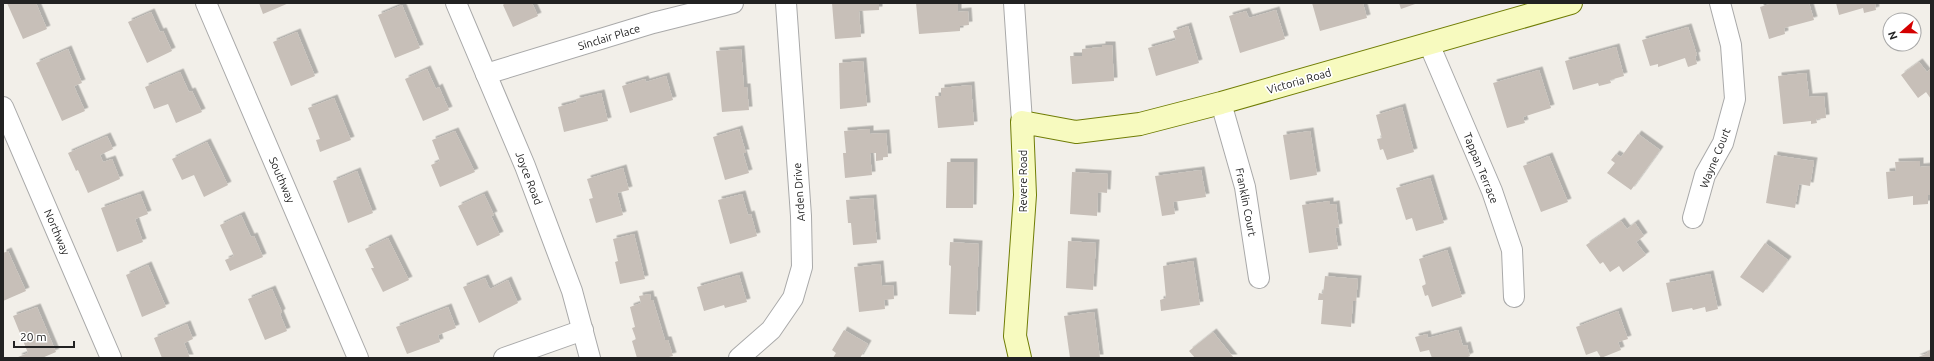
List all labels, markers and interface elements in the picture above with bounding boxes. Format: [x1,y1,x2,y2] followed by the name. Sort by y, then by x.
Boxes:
[1882,12,1922,52] north arrow
[577,22,641,52] street label: Sinclair Place
[1886,30,1900,41] text: N
[1266,66,1332,96] street label: Victoria Road
[1698,126,1733,190] street label: Wayne Court
[1461,131,1501,205] street label: Tappan Terrace
[513,150,545,206] street label: Joyce Road
[1017,150,1029,212] street label: Revere Road
[267,155,297,205] street label: Southway
[791,162,807,222] street label: Arden Drive
[1233,167,1259,238] street label: Franklin Court
[42,207,72,257] street label: Northway
[14,323,74,349] scale bar
[20,330,47,343] text: 20 m

